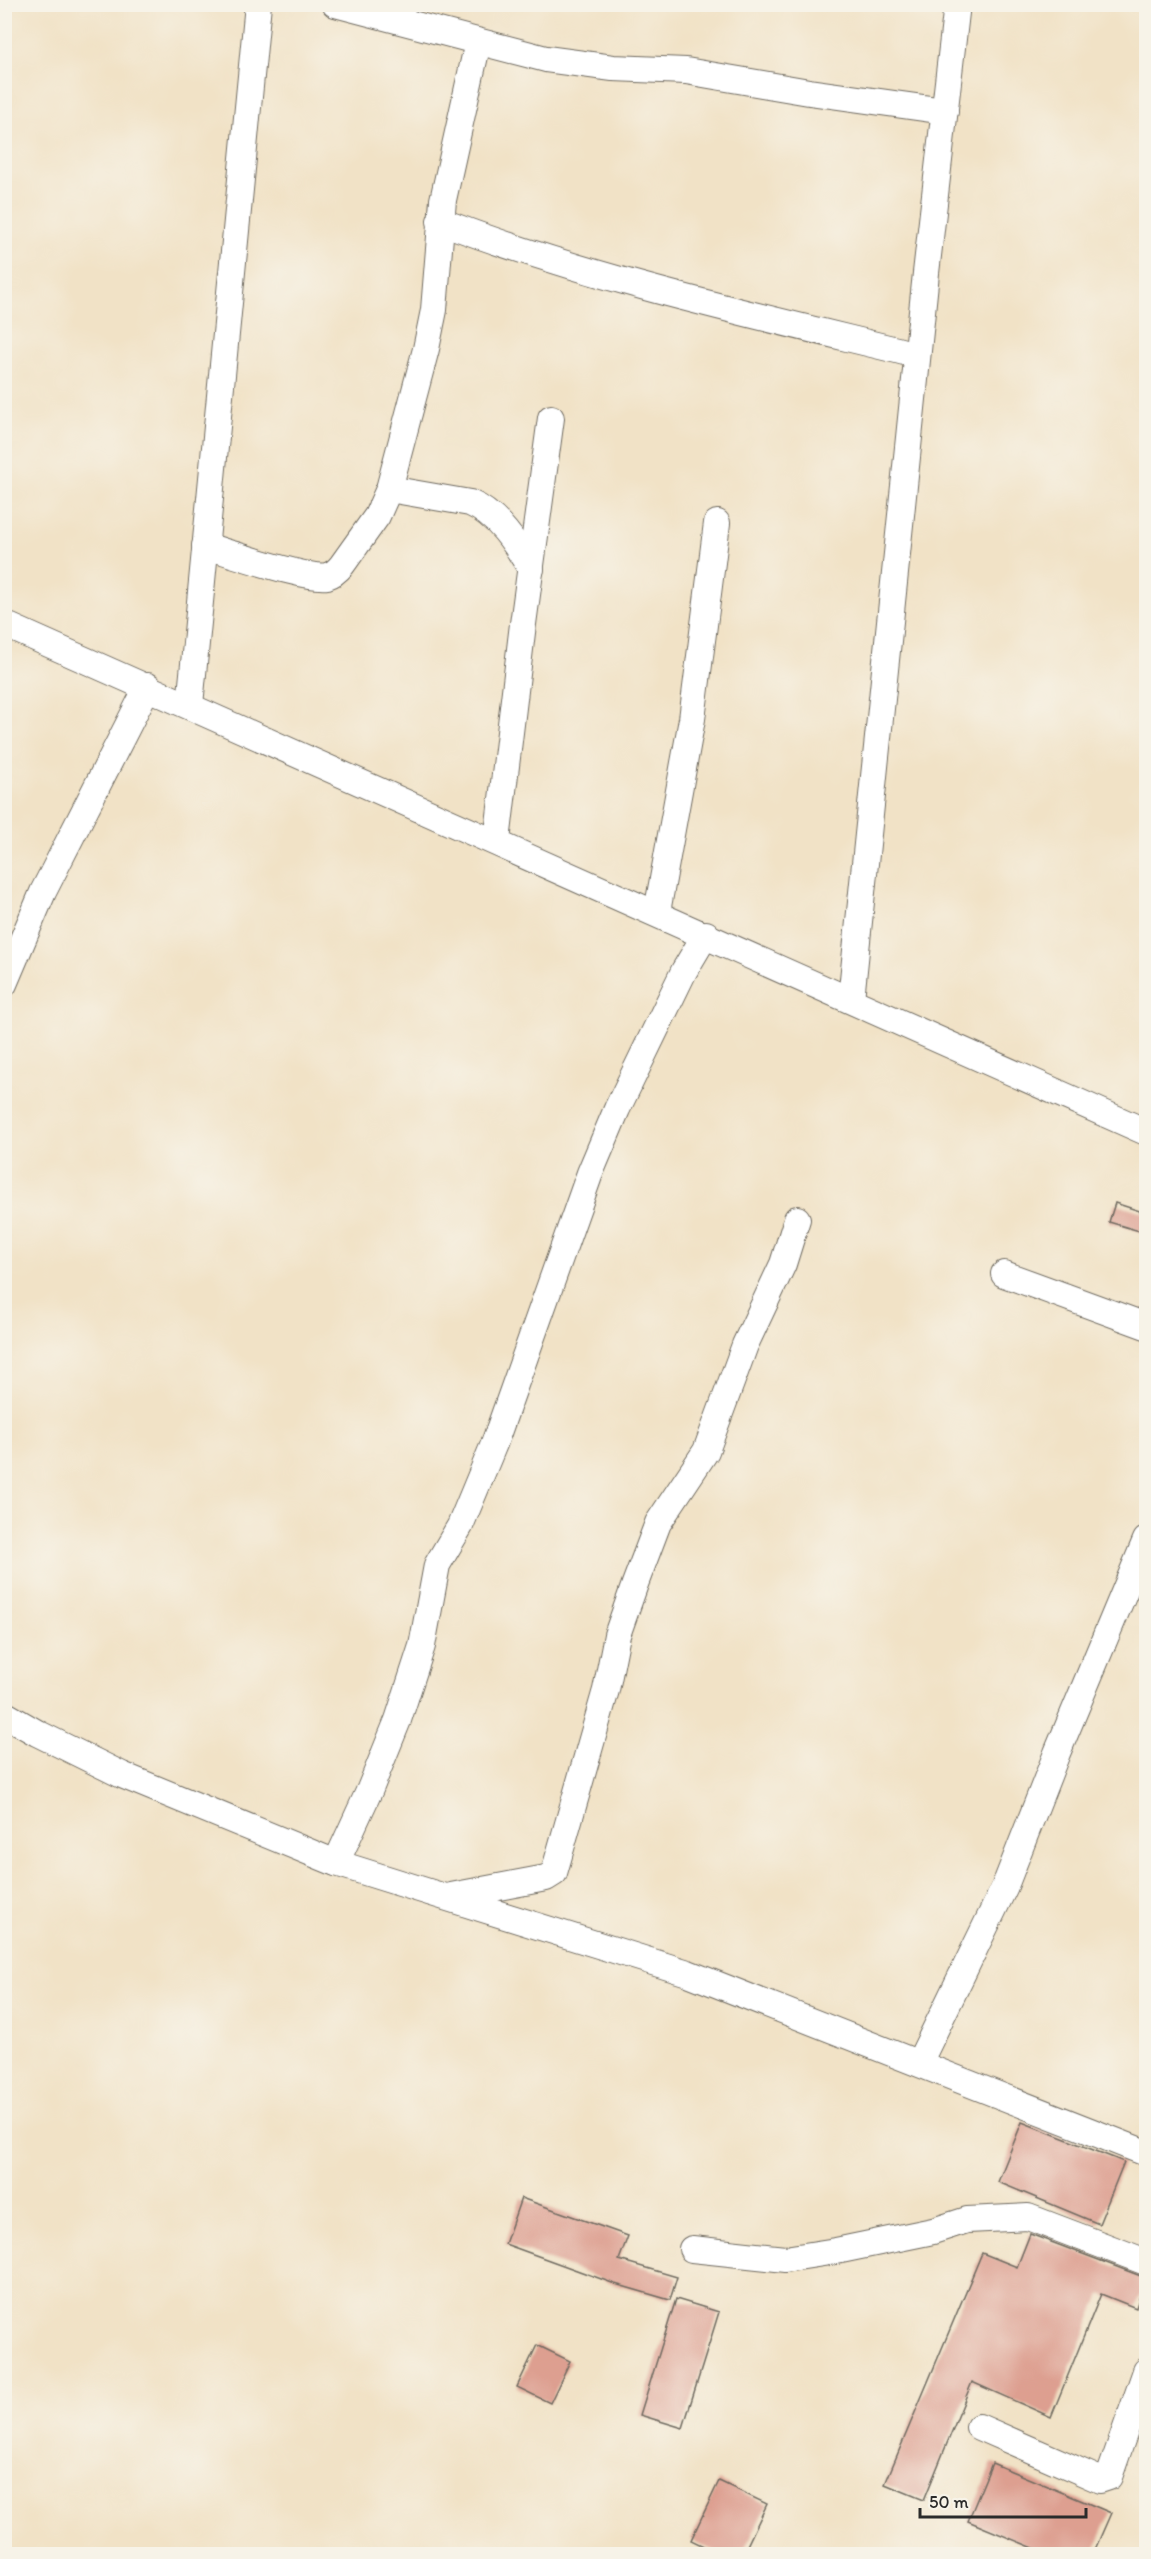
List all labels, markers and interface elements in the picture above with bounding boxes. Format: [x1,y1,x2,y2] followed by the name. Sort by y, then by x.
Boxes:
[920,2481,1086,2519] scale bar
[929,2491,969,2513] text: 50 m

